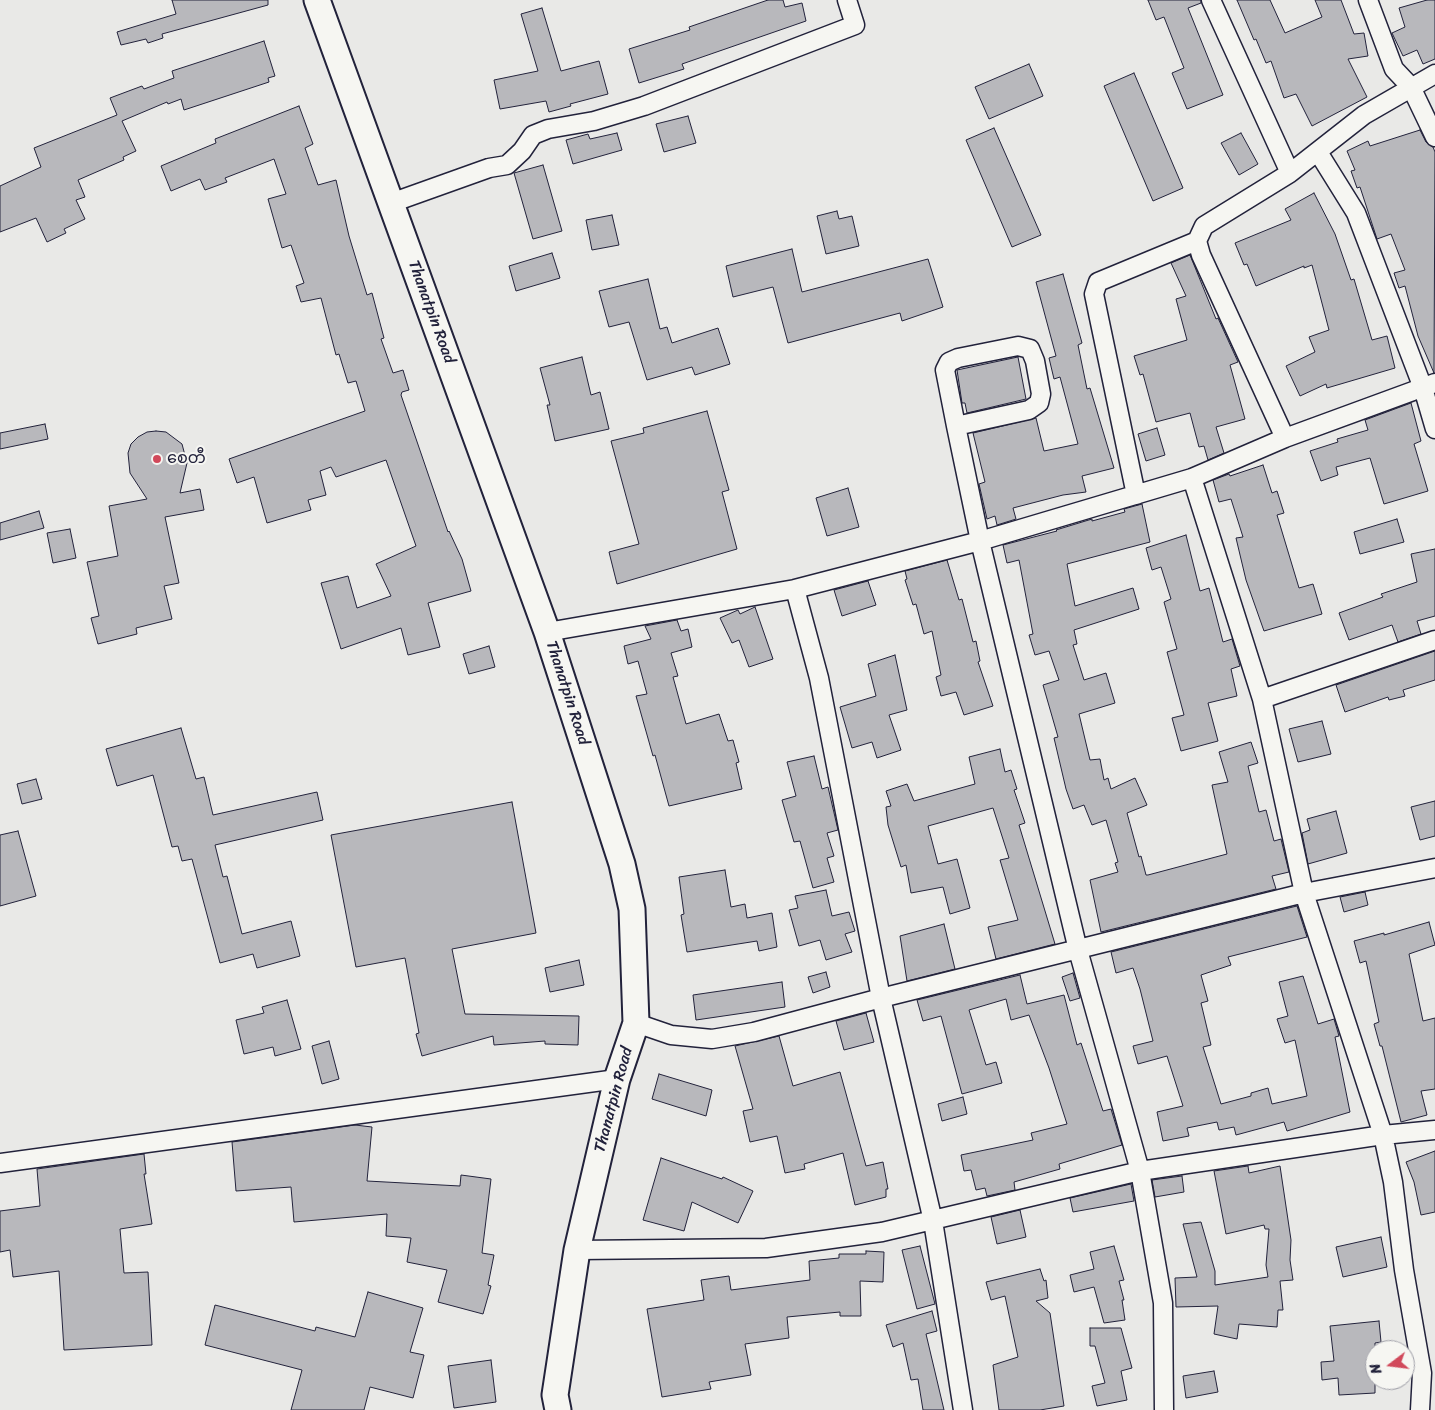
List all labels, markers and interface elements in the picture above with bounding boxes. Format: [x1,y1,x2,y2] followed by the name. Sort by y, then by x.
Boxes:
[403,258,459,366] street label: Thanatpin Road
[167,449,206,469] place label: စေတီ
[151,453,163,465] marker: စေတီ
[541,639,593,747] street label: Thanatpin Road
[591,1045,637,1155] street label: Thanatpin Road
[1365,1340,1415,1390] north arrow
[1363,1361,1389,1377] text: N

